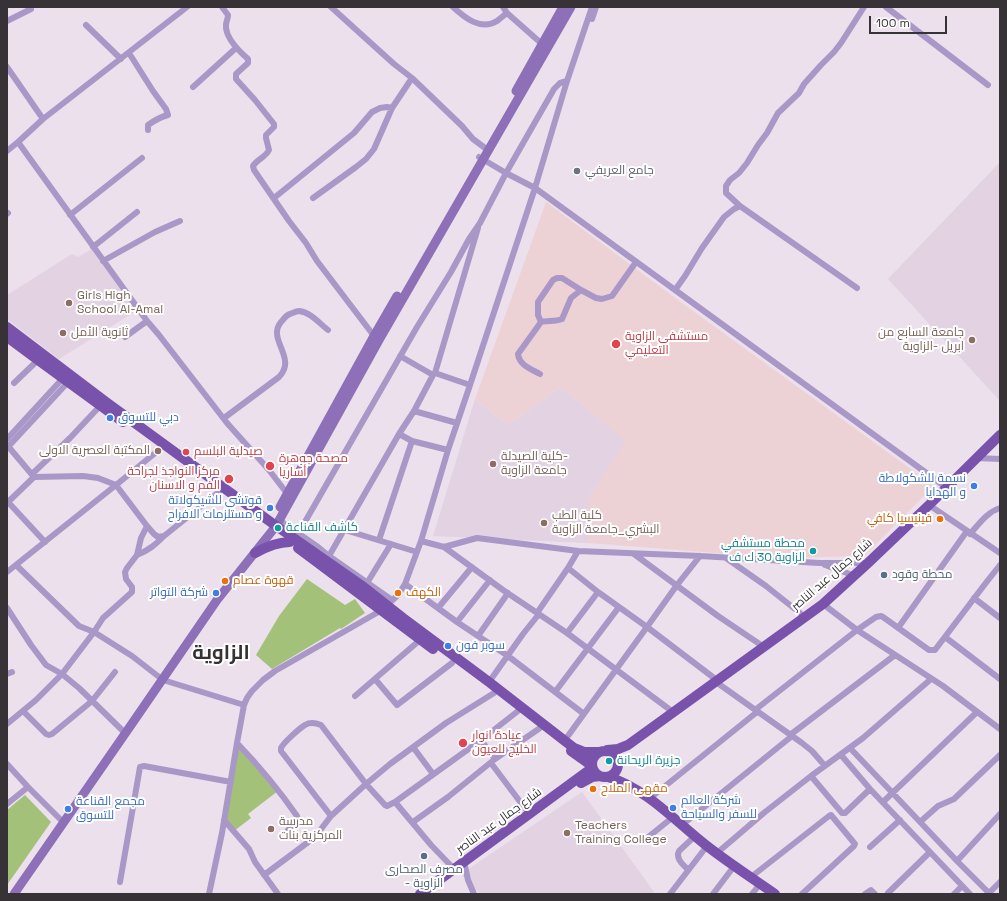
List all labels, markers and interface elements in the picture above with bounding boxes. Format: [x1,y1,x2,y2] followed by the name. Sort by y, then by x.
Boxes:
[871,8,949,34] scale bar
[876,15,910,31] text: 100 m
[585,164,654,178] place label: جامع العريفي
[572,166,582,176] marker: جامع العريفي
[77,289,163,317] place label: Girls High School Al-Amal
[64,298,74,308] marker: Girls High School Al-Amal
[71,326,128,340] place label: ثانوية الأمل
[878,326,964,354] place label: جامعة السابع من ابريل -الزاوية
[58,328,68,338] marker: ثانوية الأمل
[625,330,708,358] place label: مستشفى الزاوية التعليمي
[967,335,977,345] marker: جامعة السابع من ابريل -الزاوية
[610,338,622,350] marker: مستشفى الزاوية التعليمي
[118,411,179,425] place label: دبي للتسوق
[105,413,115,423] marker: دبي للتسوق
[39,444,150,458] place label: المكتبة العصرية الاولى
[194,445,263,459] place label: صيدلية البلسم
[153,446,163,456] marker: المكتبة العصرية الاولى
[181,447,191,457] marker: صيدلية البلسم
[501,450,568,478] place label: كلية الصيدلة- جامعة الزاوية
[279,452,348,480] place label: مصحة جوهرة أساريا
[488,459,498,469] marker: كلية الصيدلة- جامعة الزاوية
[264,460,276,472] marker: مصحة جوهرة أساريا
[127,465,220,493] place label: مركز النواجذ لجراحة الفم و الاسنان
[879,472,966,500] place label: نسمة للشكولاطة و الهدايا
[223,473,235,485] marker: مركز النواجذ لجراحة الفم و الاسنان
[969,481,979,491] marker: نسمة للشكولاطة و الهدايا
[168,494,262,522] place label: قوتشي للشيكولاتة و مستلزمات الافراح
[265,503,275,513] marker: قوتشي للشيكولاتة و مستلزمات الافراح
[552,509,660,537] place label: كلية الطب البشري_جامعة الزاوية
[867,512,932,526] place label: فينيسيا كافي
[935,514,945,524] marker: فينيسيا كافي
[539,518,549,528] marker: كلية الطب البشري_جامعة الزاوية
[286,521,358,535] place label: كاشف القناعة
[273,523,283,533] marker: كاشف القناعة
[789,536,875,614] street label: شارع جمال عبد الناصر
[721,537,805,565] place label: محطة مستشفي الزاوية 30 ك ف
[808,546,818,556] marker: محطة مستشفي الزاوية 30 ك ف
[892,568,953,582] place label: محطة وقود
[879,570,889,580] marker: محطة وقود
[233,574,294,588] place label: قهوة عصام
[220,576,230,586] marker: قهوة عصام
[150,586,208,600] place label: شركة التواتر
[406,586,441,600] place label: الكهف
[211,588,221,598] marker: شركة التواتر
[393,588,403,598] marker: الكهف
[456,639,505,653] place label: سوبر فون
[443,641,453,651] marker: سوبر فون
[192,642,250,666] district label: الزاوية
[472,729,537,757] place label: عيادة انوار الخليج للعيون
[457,737,469,749] marker: عيادة انوار الخليج للعيون
[617,754,680,768] place label: جزيرة الريحانة
[604,756,614,766] marker: جزيرة الريحانة
[601,782,668,796] place label: مقهى الملاح
[588,784,598,794] marker: مقهى الملاح
[453,785,545,857] street label: شارع جمال عبد الناصر
[681,794,757,822] place label: شركة العالم للسفر والسياحة
[76,795,145,823] place label: مجمع القناعة للتسوق
[668,803,678,813] marker: شركة العالم للسفر والسياحة
[63,804,73,814] marker: مجمع القناعة للتسوق
[279,815,342,843] place label: مدرسة المركزية بنات
[575,819,667,847] place label: Teachers Training College
[266,824,276,834] marker: مدرسة المركزية بنات
[562,828,572,838] marker: Teachers Training College
[419,851,429,861] marker: مصرف الصحارى - الزاوية
[385,863,463,891] place label: مصرف الصحارى - الزاوية

